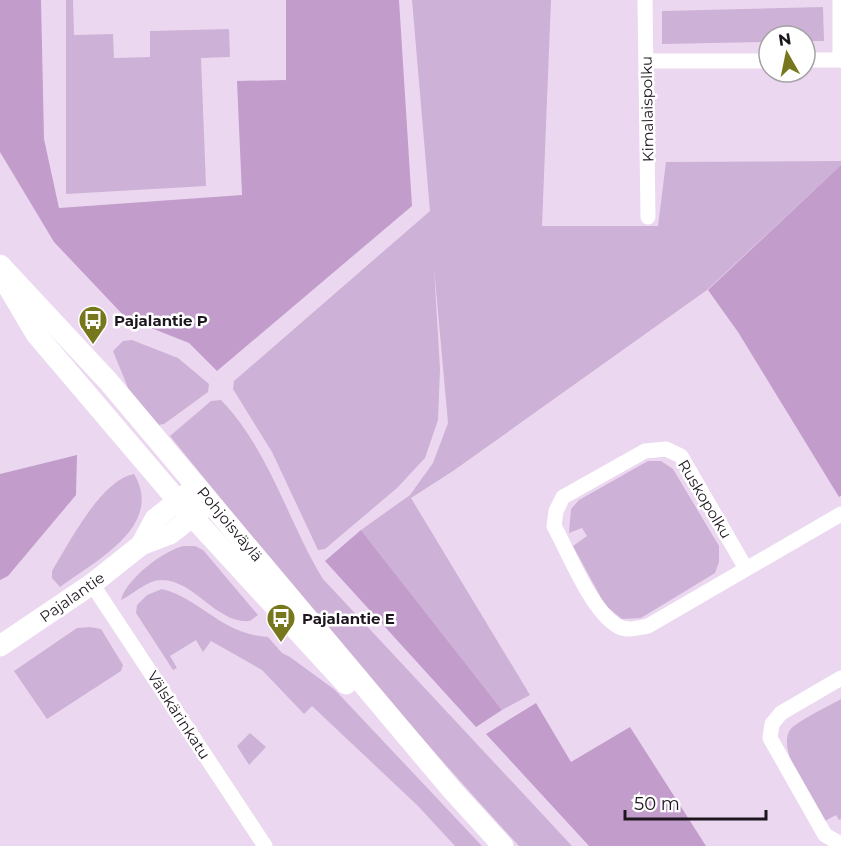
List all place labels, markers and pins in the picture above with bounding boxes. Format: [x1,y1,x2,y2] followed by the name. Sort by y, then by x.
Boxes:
[77,304,109,346] bus stop icon: Pajalantie P
[114,311,208,330] place label: Pajalantie P
[265,602,297,644] bus stop icon: Pajalantie E
[302,609,395,628] place label: Pajalantie E

